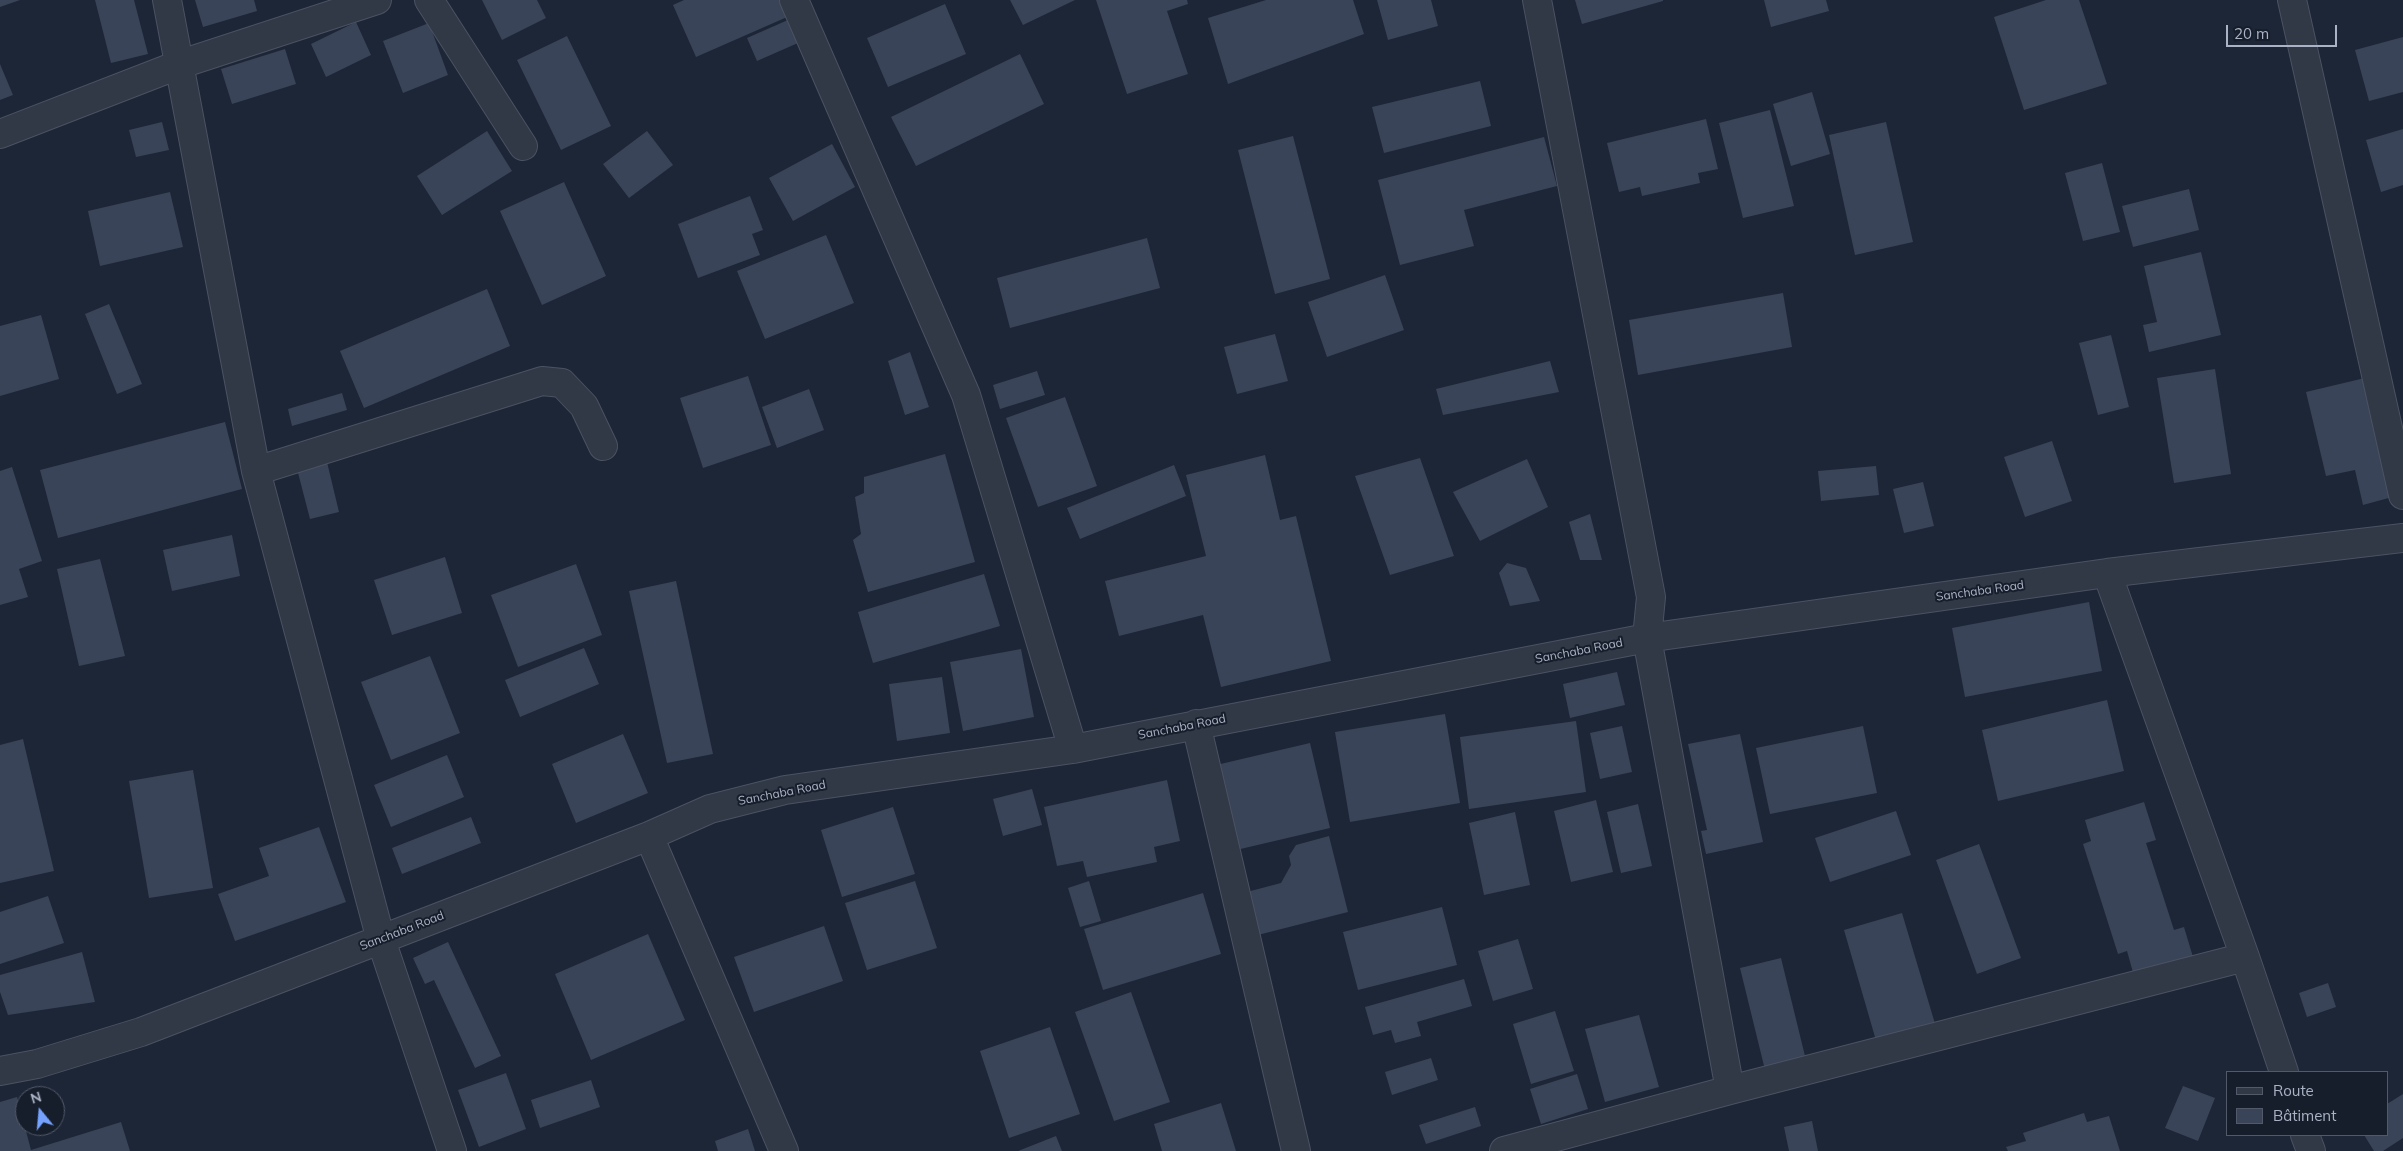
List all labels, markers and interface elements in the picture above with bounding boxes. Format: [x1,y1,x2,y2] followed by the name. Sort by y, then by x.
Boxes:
[2228,15,2339,47] scale bar
[2234,24,2269,43] text: 20 m
[1935,578,2025,604] street label: Sanchaba Road
[1534,635,1624,667] street label: Sanchaba Road
[1137,711,1227,743] street label: Sanchaba Road
[737,777,827,809] street label: Sanchaba Road
[358,908,446,954] street label: Sanchaba Road
[2226,1071,2388,1136] legend
[2273,1081,2314,1100] text: Route
[15,1086,65,1136] north arrow
[28,1087,44,1108] text: N
[2273,1106,2336,1125] text: Bâtiment

